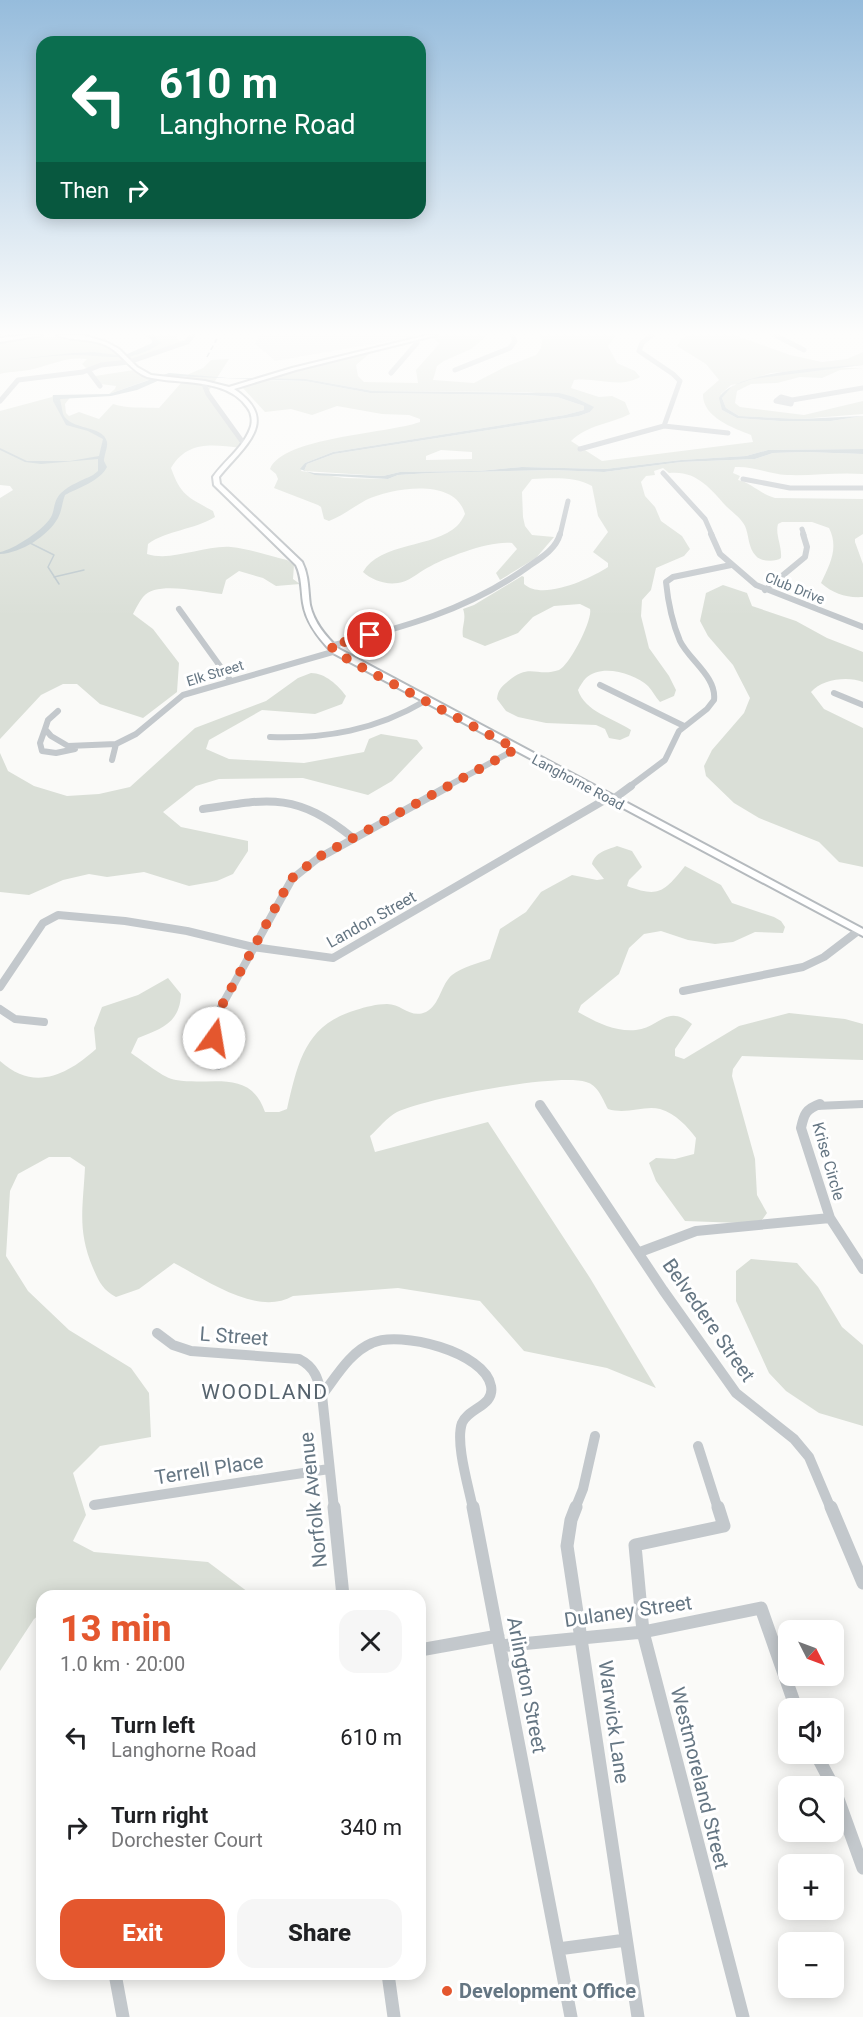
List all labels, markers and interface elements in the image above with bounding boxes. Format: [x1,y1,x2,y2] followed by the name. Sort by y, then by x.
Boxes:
[159,59,278,108] text: 610 m
[60,60,138,138] icon: left
[159,109,356,141] text: Langhorne Road
[121,174,154,207] icon: right
[60,178,109,203] text: Then
[763,569,827,607] street label: Club Drive
[344,609,395,660] pin
[353,618,386,651] icon: arrive
[185,657,246,689] street label: Elk Street
[529,751,627,813] street label: Langhorne Road
[323,887,419,952] street label: Landon Street
[182,1006,246,1070] position arrow
[808,1120,849,1202] street label: Krise Circle
[658,1254,760,1386] street label: Belvedere Street
[199,1322,269,1350] street label: L Street
[201,1380,329,1404] district label: WOODLAND
[294,1431,332,1569] street label: Norfolk Avenue
[153,1449,265,1489] street label: Terrell Place
[563,1590,693,1632] street label: Dulaney Street
[60,1608,172,1650] text: 13 min
[339,1610,402,1673] button: close
[502,1615,552,1755] street label: Arlington Street
[778,1620,844,1686] north arrow
[778,1620,844,1998] map controls
[60,1652,185,1676] text: 1.0 km · 20:00
[593,1659,635,1785] street label: Warwick Lane
[666,1684,734,1872] street label: Westmoreland Street
[778,1698,844,1764] button: sound
[111,1713,195,1738] text: Turn left
[60,1721,93,1754] icon: left
[340,1725,402,1750] text: 610 m
[111,1738,257,1762] text: Langhorne Road
[778,1776,844,1842] button: search
[111,1803,208,1828] text: Turn right
[60,1811,93,1844] icon: right
[340,1815,402,1840] text: 340 m
[111,1828,263,1852] text: Dorchester Court
[778,1854,844,1920] button: +
[60,1899,225,1968] button: Exit
[237,1899,402,1968] button: Share
[778,1932,844,1998] button: −
[459,1979,636,2003] place label: Development Office
[440,1984,454,1998] marker: Development Office

